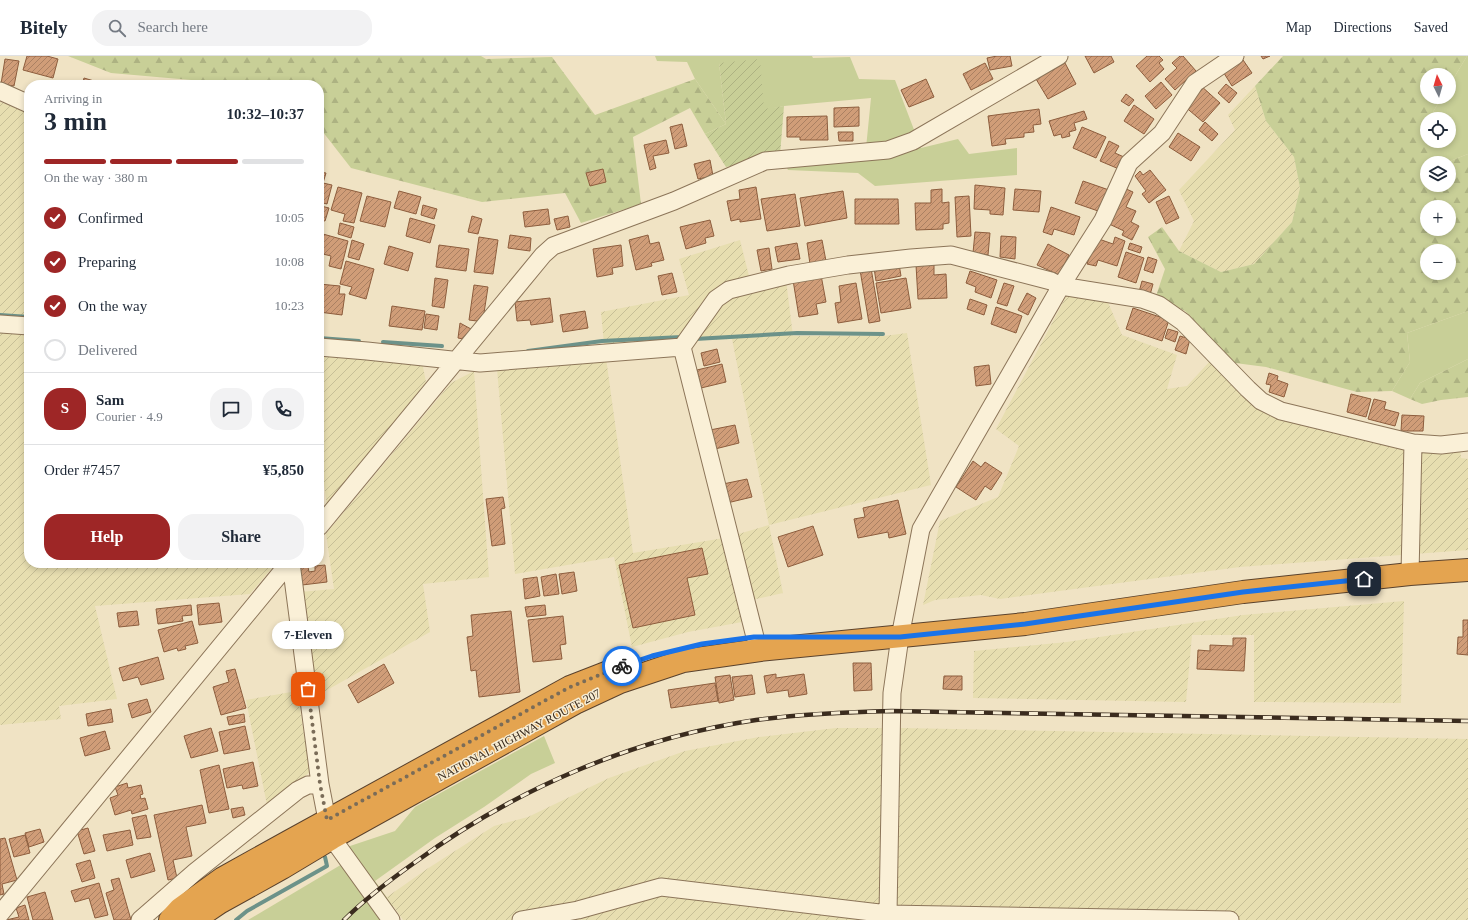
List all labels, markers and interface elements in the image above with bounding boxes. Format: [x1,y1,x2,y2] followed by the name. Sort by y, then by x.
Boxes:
[92,10,372,46] search box
[20,17,68,38] text: Bitely
[106,17,128,39] icon: search
[138,19,208,35] text: Search here
[1286,20,1311,35] text: Map
[1333,20,1392,35] text: Directions
[1414,20,1448,35] text: Saved
[1420,68,1456,104] north arrow
[1420,68,1456,280] map controls
[44,91,102,106] text: Arriving in
[227,106,304,122] text: 10:32–10:37
[44,107,107,136] text: 3 min
[1420,112,1456,148] button: locate
[1420,156,1456,192] button: layers
[44,170,148,185] text: On the way · 380 m
[1420,200,1456,236] button: +
[44,207,66,229] icon: check
[78,210,143,226] text: Confirmed
[274,210,304,225] text: 10:05
[1420,244,1456,280] button: −
[44,251,66,273] icon: check
[78,254,136,270] text: Preparing
[274,254,304,269] text: 10:08
[44,295,66,317] icon: check
[78,298,147,314] text: On the way
[274,298,304,313] text: 10:23
[78,342,137,358] text: Delivered
[210,388,252,430] button: chat
[262,388,304,430] button: phone
[96,392,124,408] text: Sam
[61,400,69,416] text: S
[96,409,163,424] text: Courier · 4.9
[44,462,120,478] text: Order #7457
[263,462,304,478] text: ¥5,850
[44,514,170,560] button: Help
[178,514,304,560] button: Share
[1347,562,1381,596] pin
[1353,568,1375,590] icon: home
[272,621,344,649] callout: 7-Eleven
[284,627,332,642] text: 7-Eleven
[602,646,642,686] courier
[611,655,633,677] icon: bike
[291,672,325,706] pin
[297,678,319,700] icon: bag
[435,686,603,784] street label: NATIONAL HIGHWAY ROUTE 207

